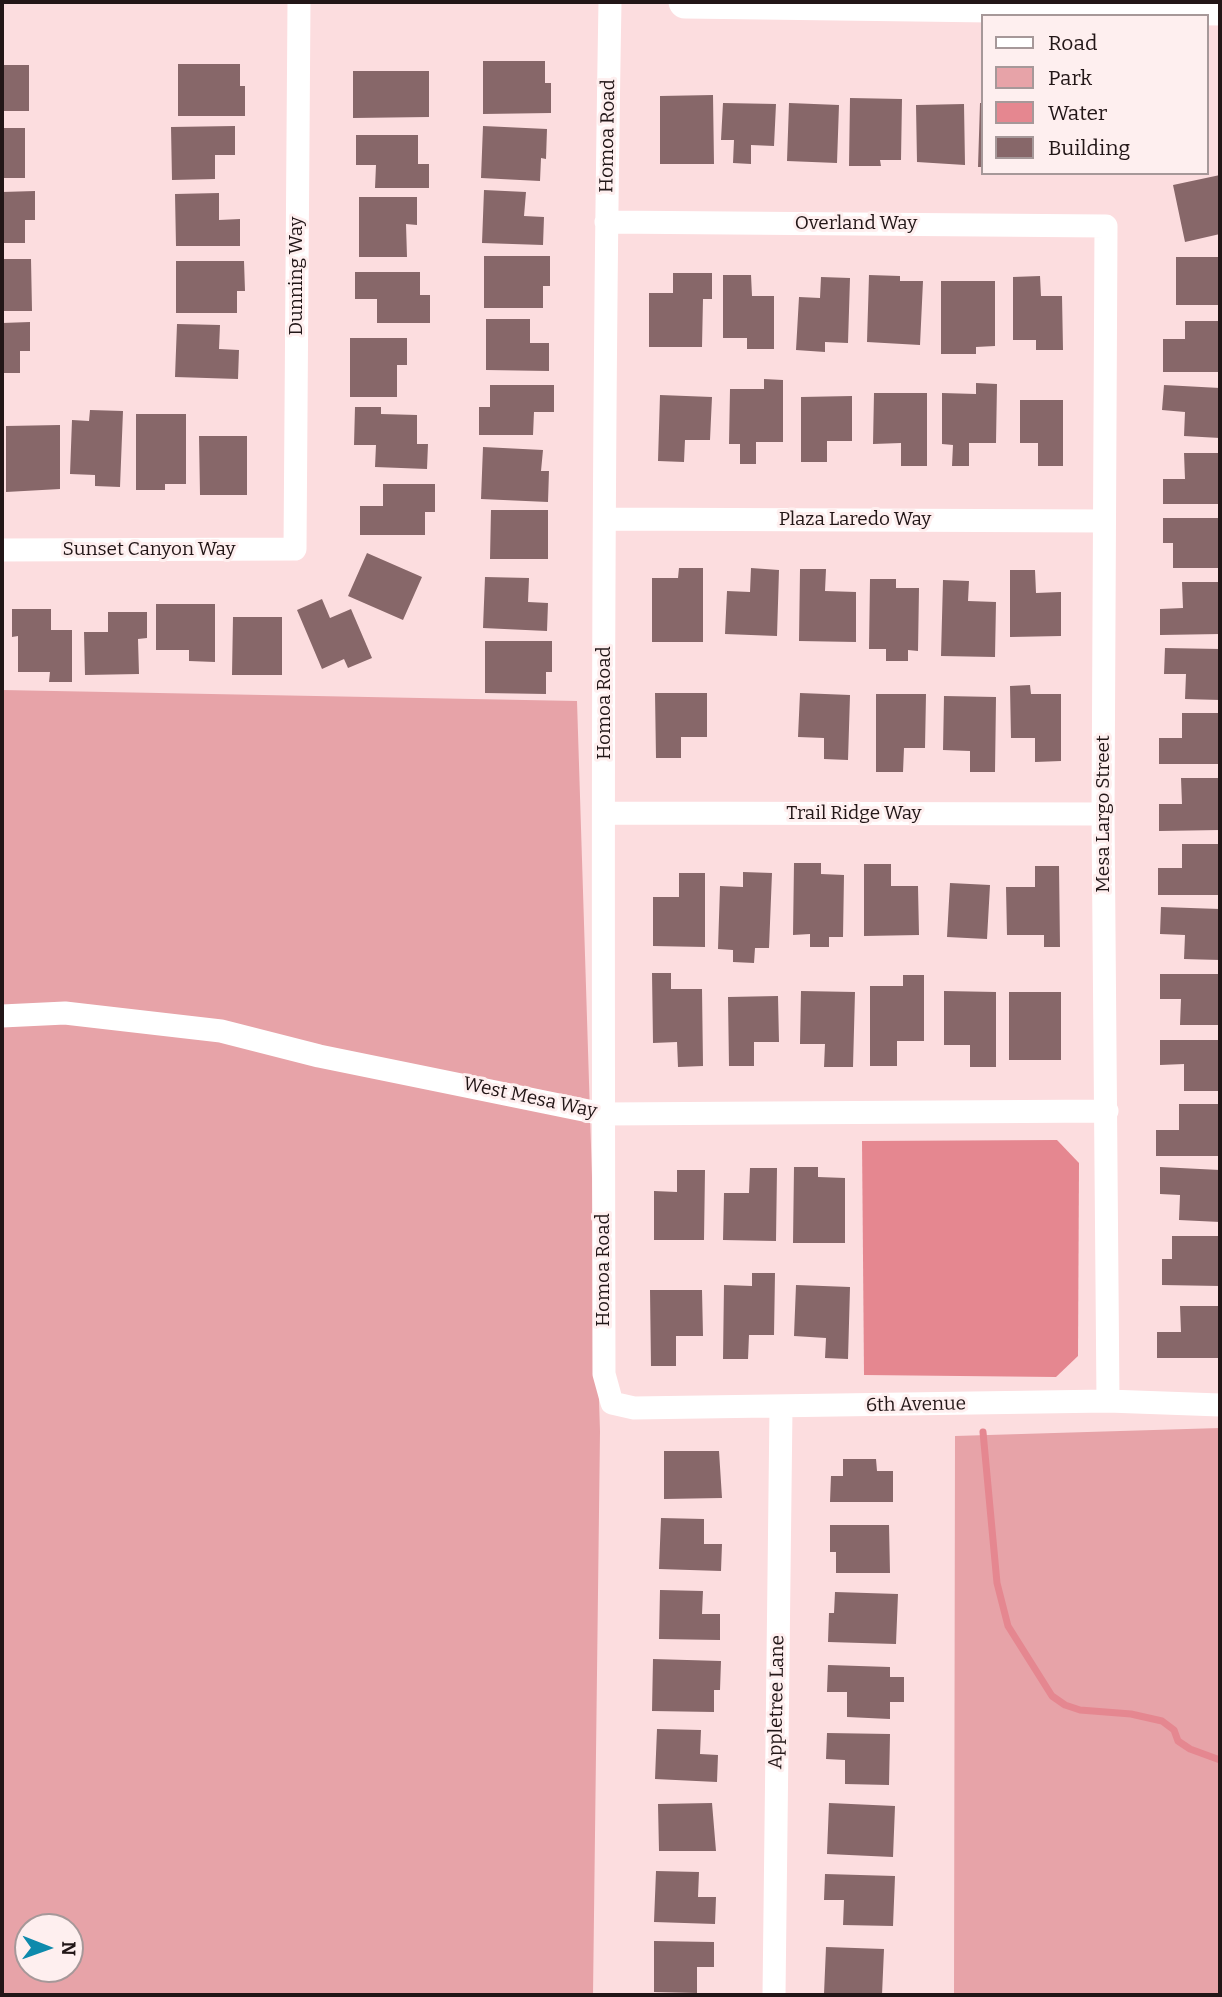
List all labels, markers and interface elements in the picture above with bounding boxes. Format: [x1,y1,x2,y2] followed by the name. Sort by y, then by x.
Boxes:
[981,14,1208,175] legend
[1048,30,1097,56] text: Road
[1048,65,1092,91] text: Park
[596,79,620,193] street label: Homoa Road
[1048,100,1107,126] text: Water
[1048,135,1130,161] text: Building
[795,213,917,235] street label: Overland Way
[286,216,308,336] street label: Dunning Way
[779,509,931,531] street label: Plaza Laredo Way
[63,539,235,561] street label: Sunset Canyon Way
[594,646,616,760] street label: Homoa Road
[1093,735,1115,893] street label: Mesa Largo Street
[786,803,922,825] street label: Trail Ridge Way
[461,1073,599,1123] street label: West Mesa Way
[593,1213,615,1327] street label: Homoa Road
[866,1393,966,1417] street label: 6th Avenue
[764,1635,790,1769] street label: Appletree Lane
[14,1913,84,1983] north arrow
[57,1941,80,1956] text: N

